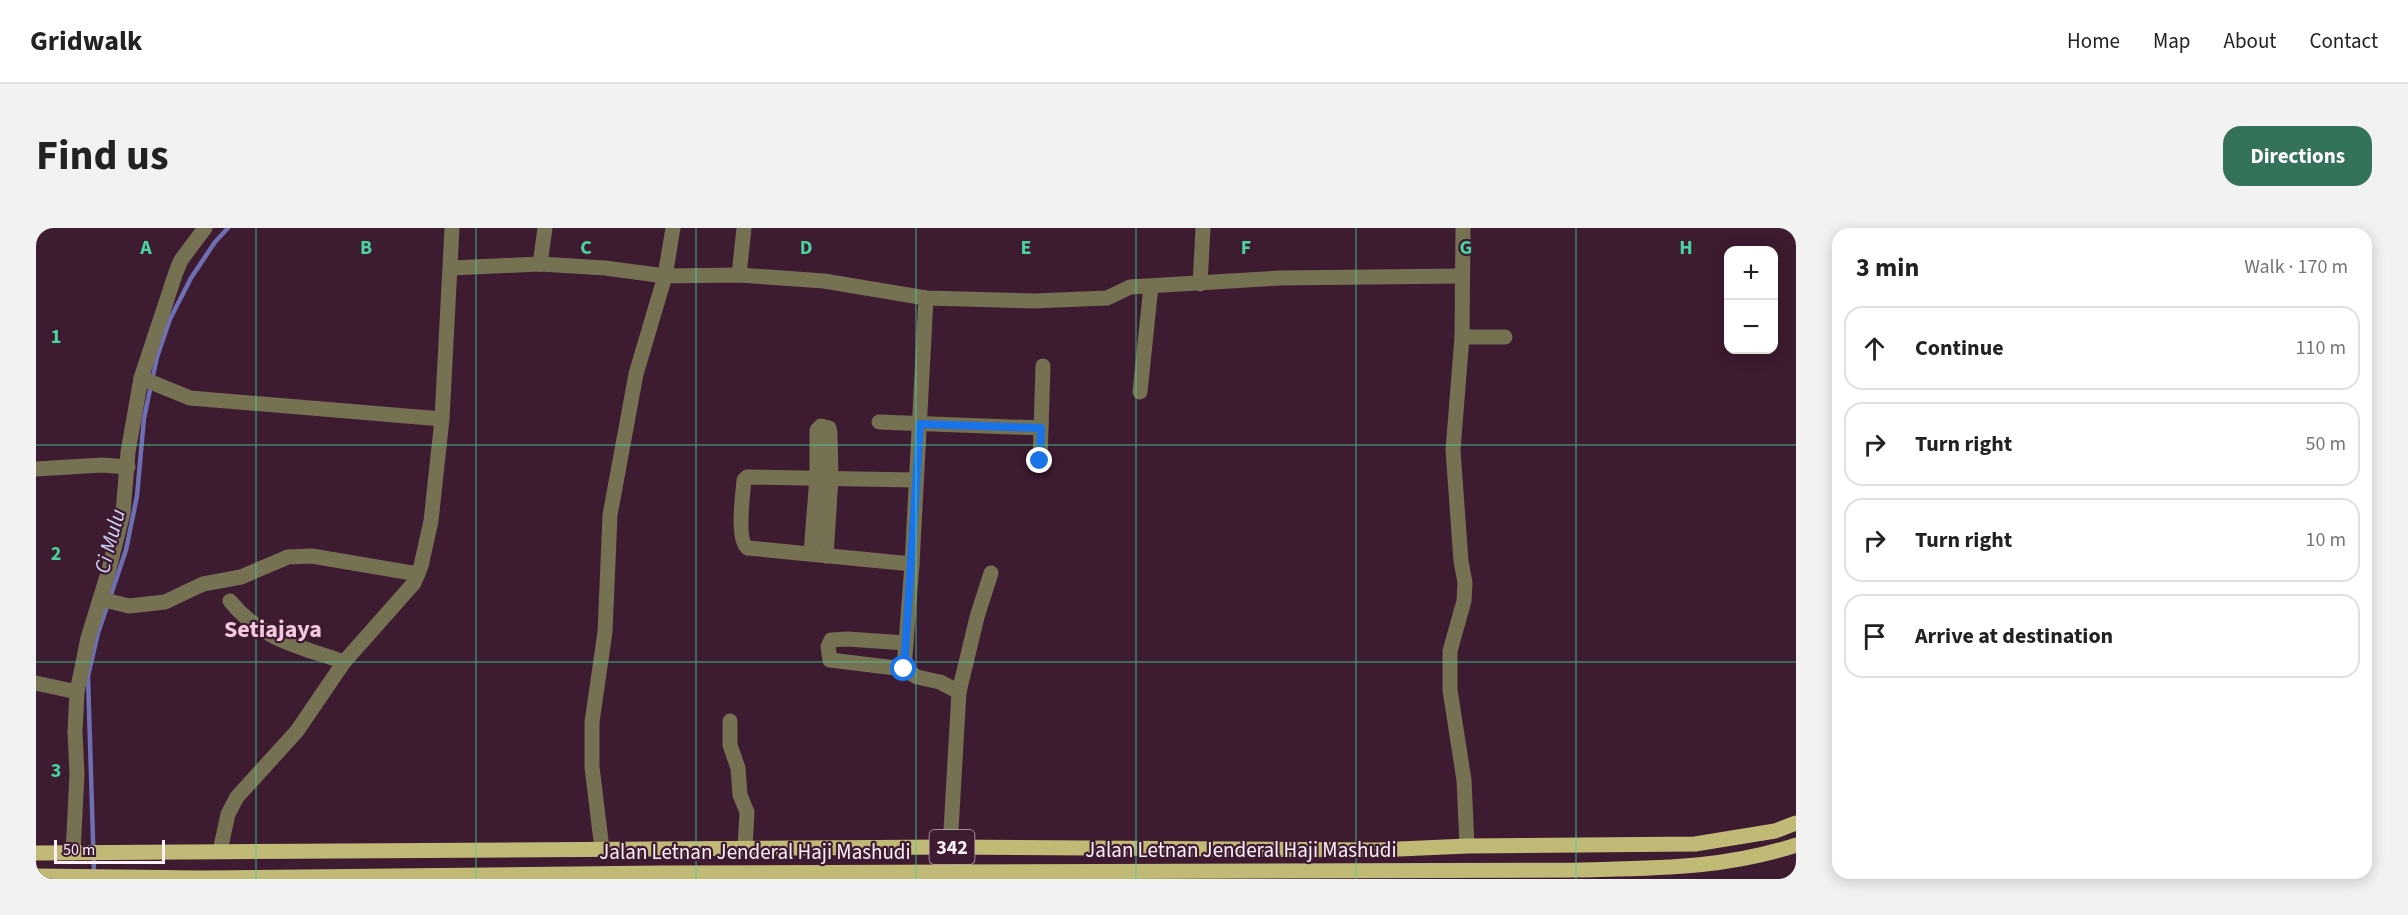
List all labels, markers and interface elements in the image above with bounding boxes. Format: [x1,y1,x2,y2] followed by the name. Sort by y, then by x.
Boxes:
[30,21,142,61] text: Gridwalk
[2067,26,2120,56] text: Home
[2153,26,2191,56] text: Map
[2224,26,2276,56] text: About
[2309,26,2378,56] text: Contact
[36,126,169,186] text: Find us
[2223,126,2372,186] button: Directions
[139,234,152,262] text: A
[360,234,372,262] text: B
[580,234,592,262] text: C
[800,234,812,262] text: D
[1021,234,1031,262] text: E
[1241,234,1251,262] text: F
[1460,234,1472,262] text: G
[1679,234,1693,262] text: H
[1724,246,1778,354] map controls
[1724,246,1778,300] button: +
[1856,249,1919,286] text: 3 min
[2244,253,2348,281] text: Walk · 170 m
[1724,300,1778,354] button: −
[51,323,61,351] text: 1
[1858,332,1891,365] icon: ahead
[1915,332,2004,364] text: Continue
[2296,334,2346,362] text: 110 m
[1858,428,1891,461] icon: right
[1915,428,2012,460] text: Turn right
[2306,430,2346,458] text: 50 m
[1026,447,1052,473] route end
[86,505,134,577] water label: Ci Mulu
[1858,524,1891,557] icon: right
[1915,524,2012,556] text: Turn right
[2306,526,2346,554] text: 10 m
[51,540,61,568] text: 2
[224,612,322,647] district label: Setiajaya
[1858,620,1891,653] icon: arrive
[1915,620,2113,652] text: Arrive at destination
[890,655,916,681] route start
[51,757,61,785] text: 3
[930,830,974,864] road number: 342
[1085,835,1397,865] street label: Jalan Letnan Jenderal Haji Mashudi
[54,837,165,864] scale bar
[599,837,911,867] street label: Jalan Letnan Jenderal Haji Mashudi
[63,839,95,861] text: 50 m

